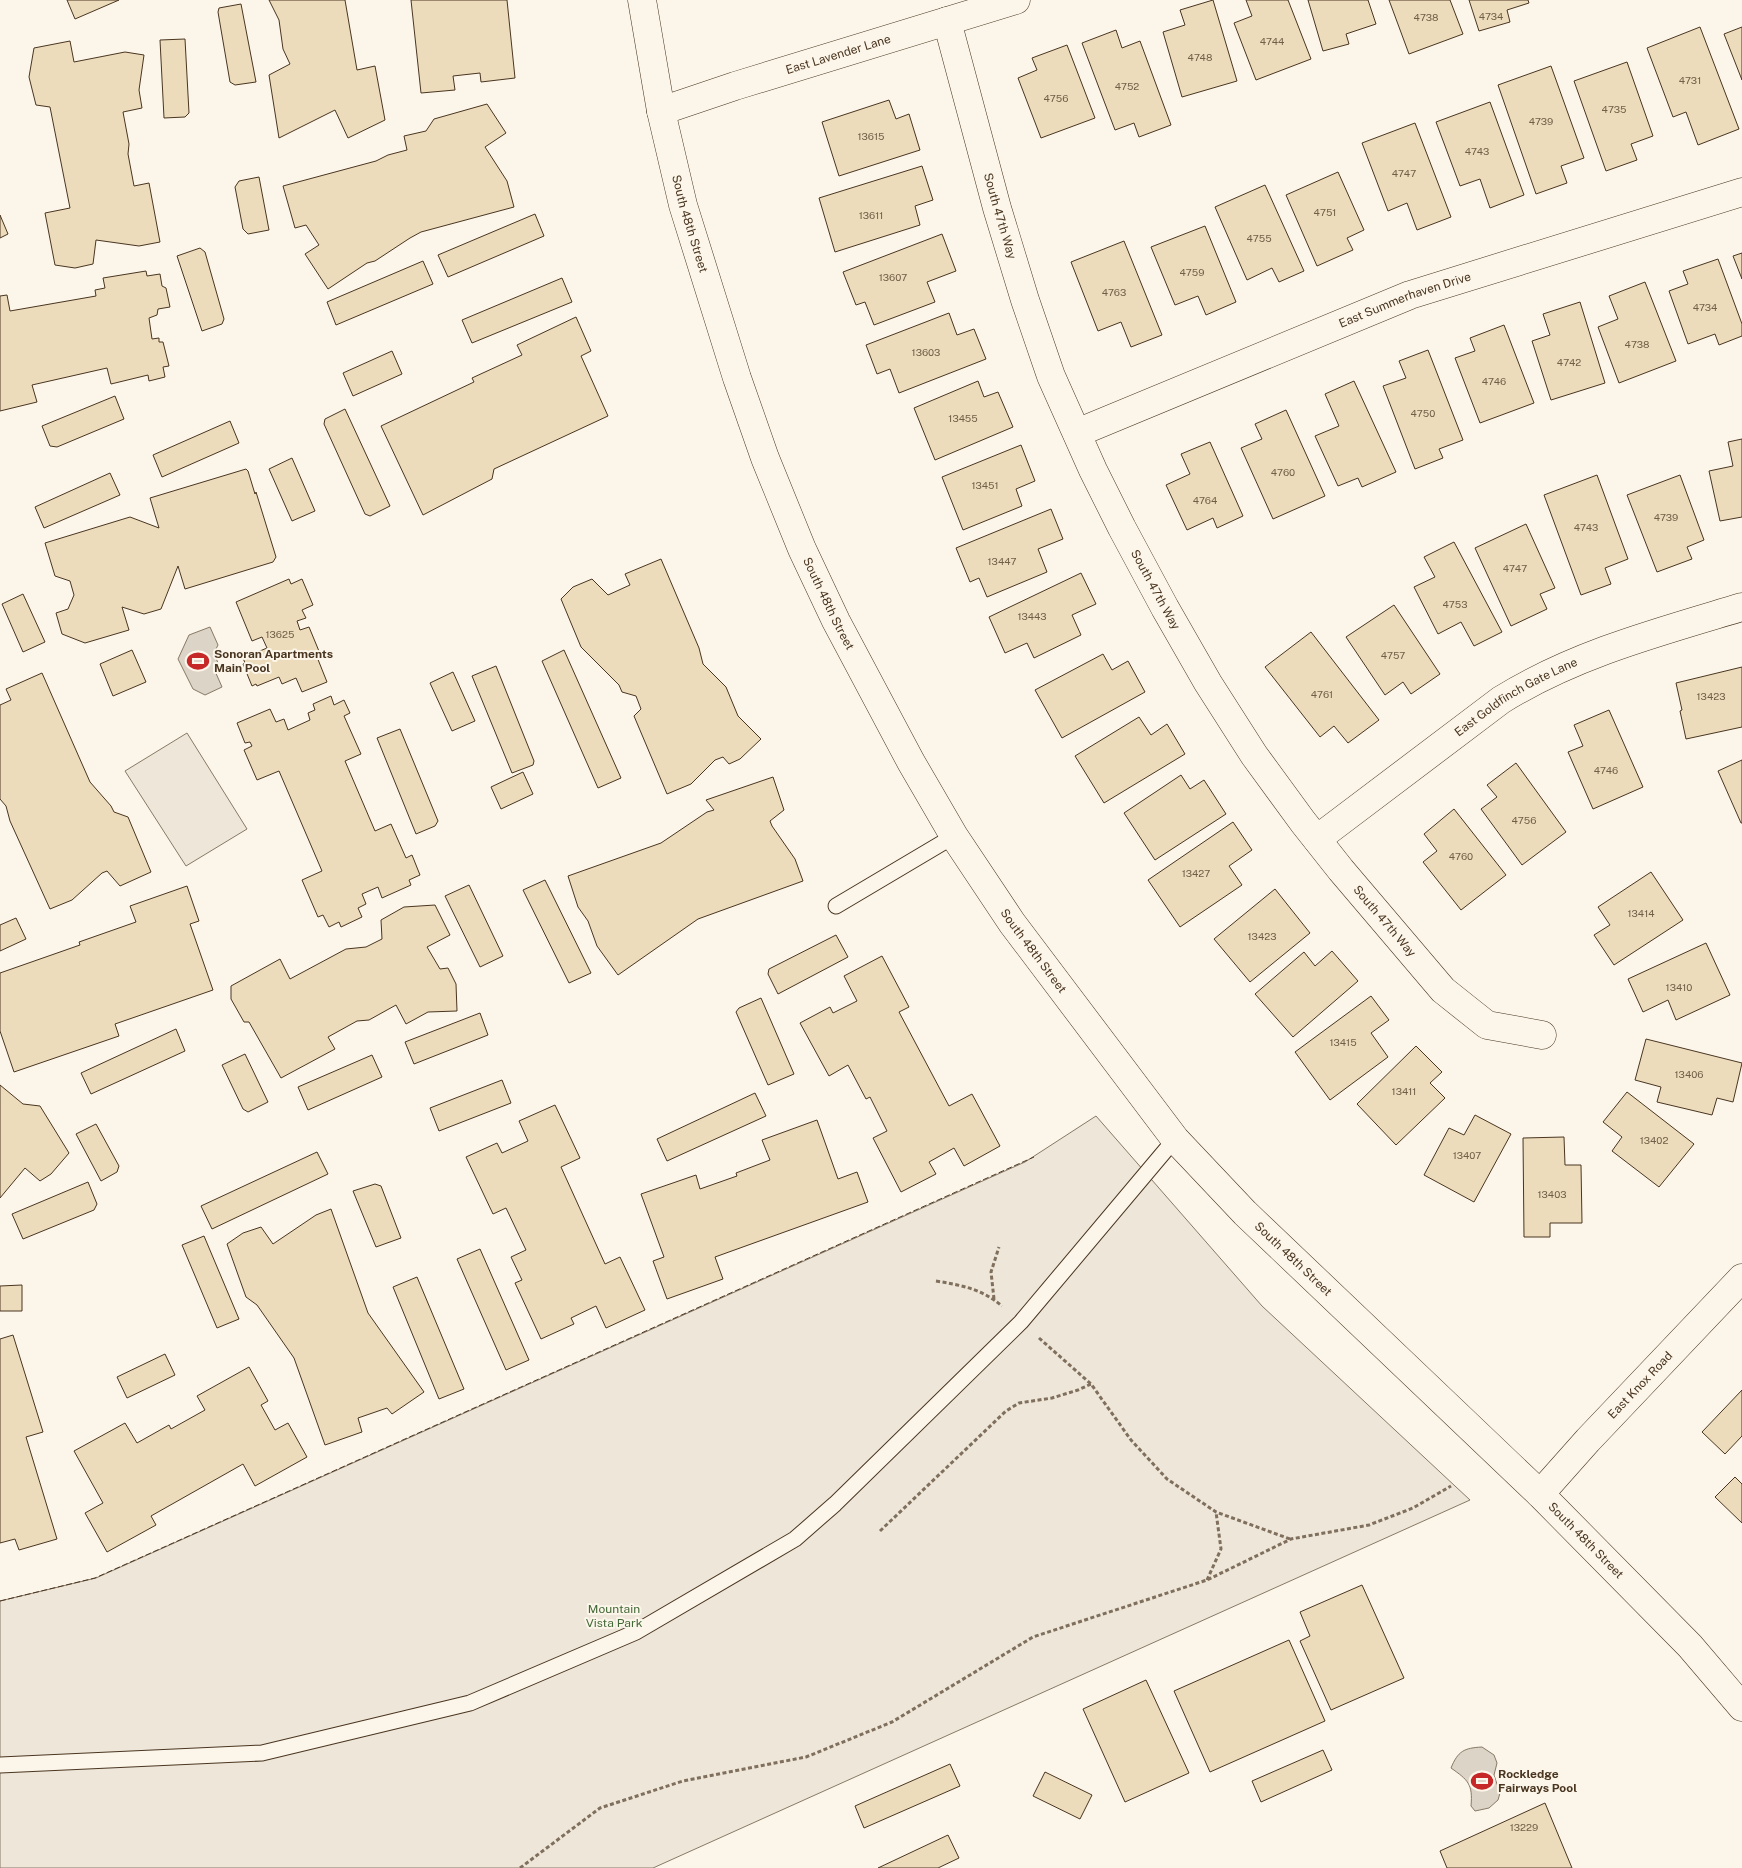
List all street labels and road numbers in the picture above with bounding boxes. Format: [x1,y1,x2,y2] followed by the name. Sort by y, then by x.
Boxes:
[784,32,893,77] street label: East Lavender Lane
[981,171,1019,261] street label: South 47th Way
[669,173,711,275] street label: South 48th Street
[1337,269,1473,331] street label: East Summerhaven Drive
[1128,547,1183,633] street label: South 47th Way
[800,555,857,652] street label: South 48th Street
[1452,655,1580,739] street label: East Goldfinch Gate Lane
[1350,883,1419,960] street label: South 47th Way
[998,906,1069,996] street label: South 48th Street
[1252,1219,1335,1299] street label: South 48th Street
[1605,1349,1675,1421] street label: East Knox Road
[1545,1500,1627,1582] street label: South 48th Street

